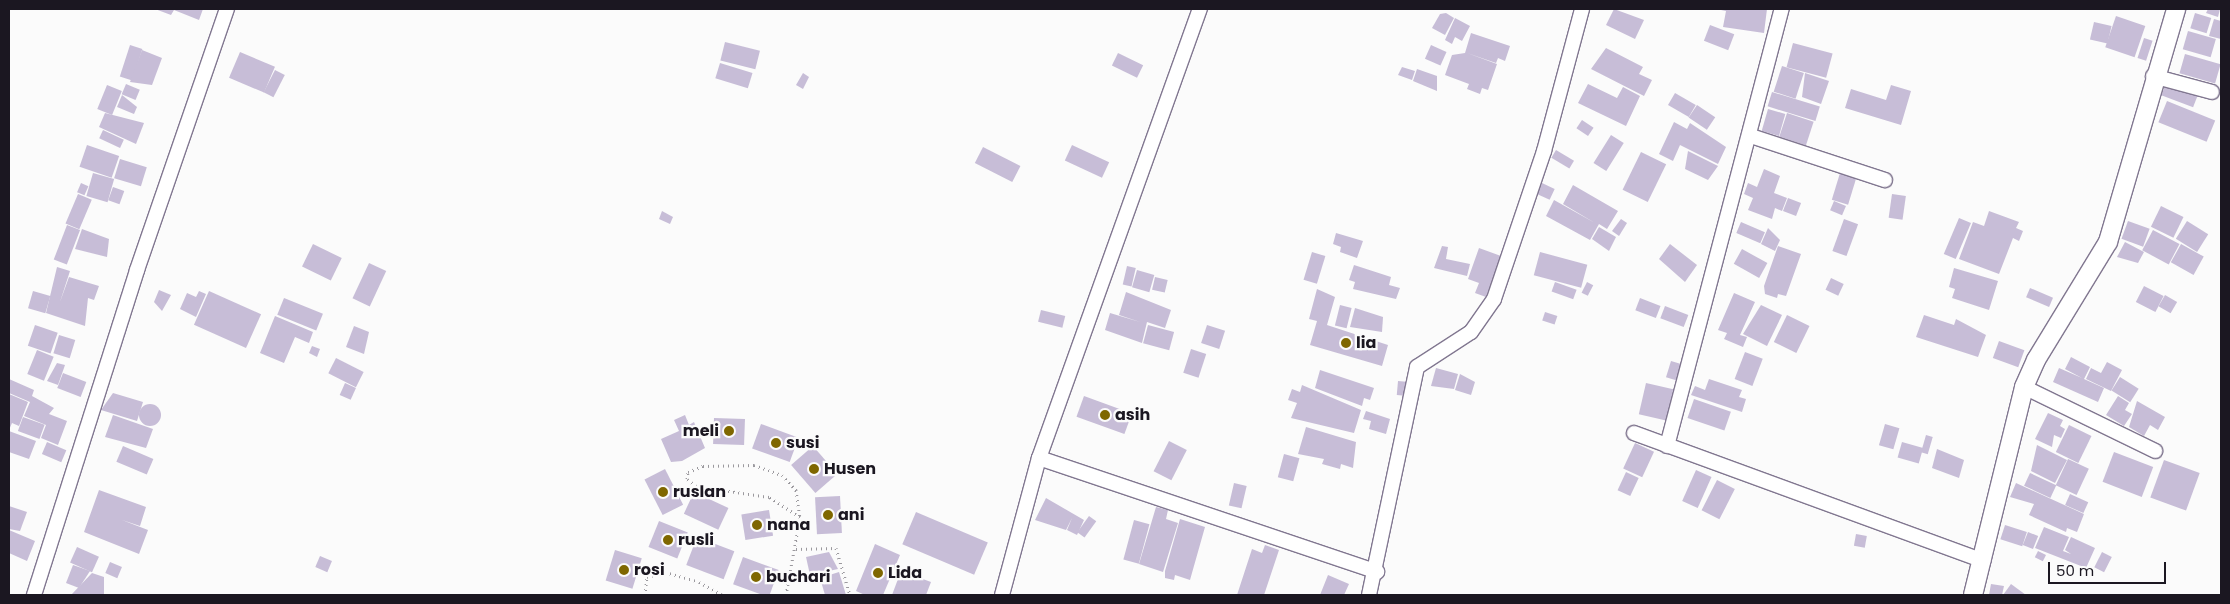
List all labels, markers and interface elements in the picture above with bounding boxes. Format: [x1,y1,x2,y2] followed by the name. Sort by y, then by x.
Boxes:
[1356,333,1376,353] place label: lia
[1340,337,1352,349] marker: lia
[1115,405,1150,425] place label: asih
[1099,409,1111,421] marker: asih
[683,421,719,441] place label: meli
[723,425,735,437] marker: meli
[786,433,819,453] place label: susi
[770,437,782,449] marker: susi
[824,459,876,479] place label: Husen
[808,463,820,475] marker: Husen
[673,482,726,502] place label: ruslan
[657,486,669,498] marker: ruslan
[838,505,864,525] place label: ani
[822,509,834,521] marker: ani
[767,515,810,535] place label: nana
[751,519,763,531] marker: nana
[678,530,714,550] place label: rusli
[662,534,674,546] marker: rusli
[2050,552,2168,584] scale bar
[634,560,665,580] place label: rosi
[2056,560,2094,581] text: 50 m
[888,563,922,583] place label: Lida
[618,564,630,576] marker: rosi
[766,567,831,587] place label: buchari
[872,567,884,579] marker: Lida
[750,571,762,583] marker: buchari

